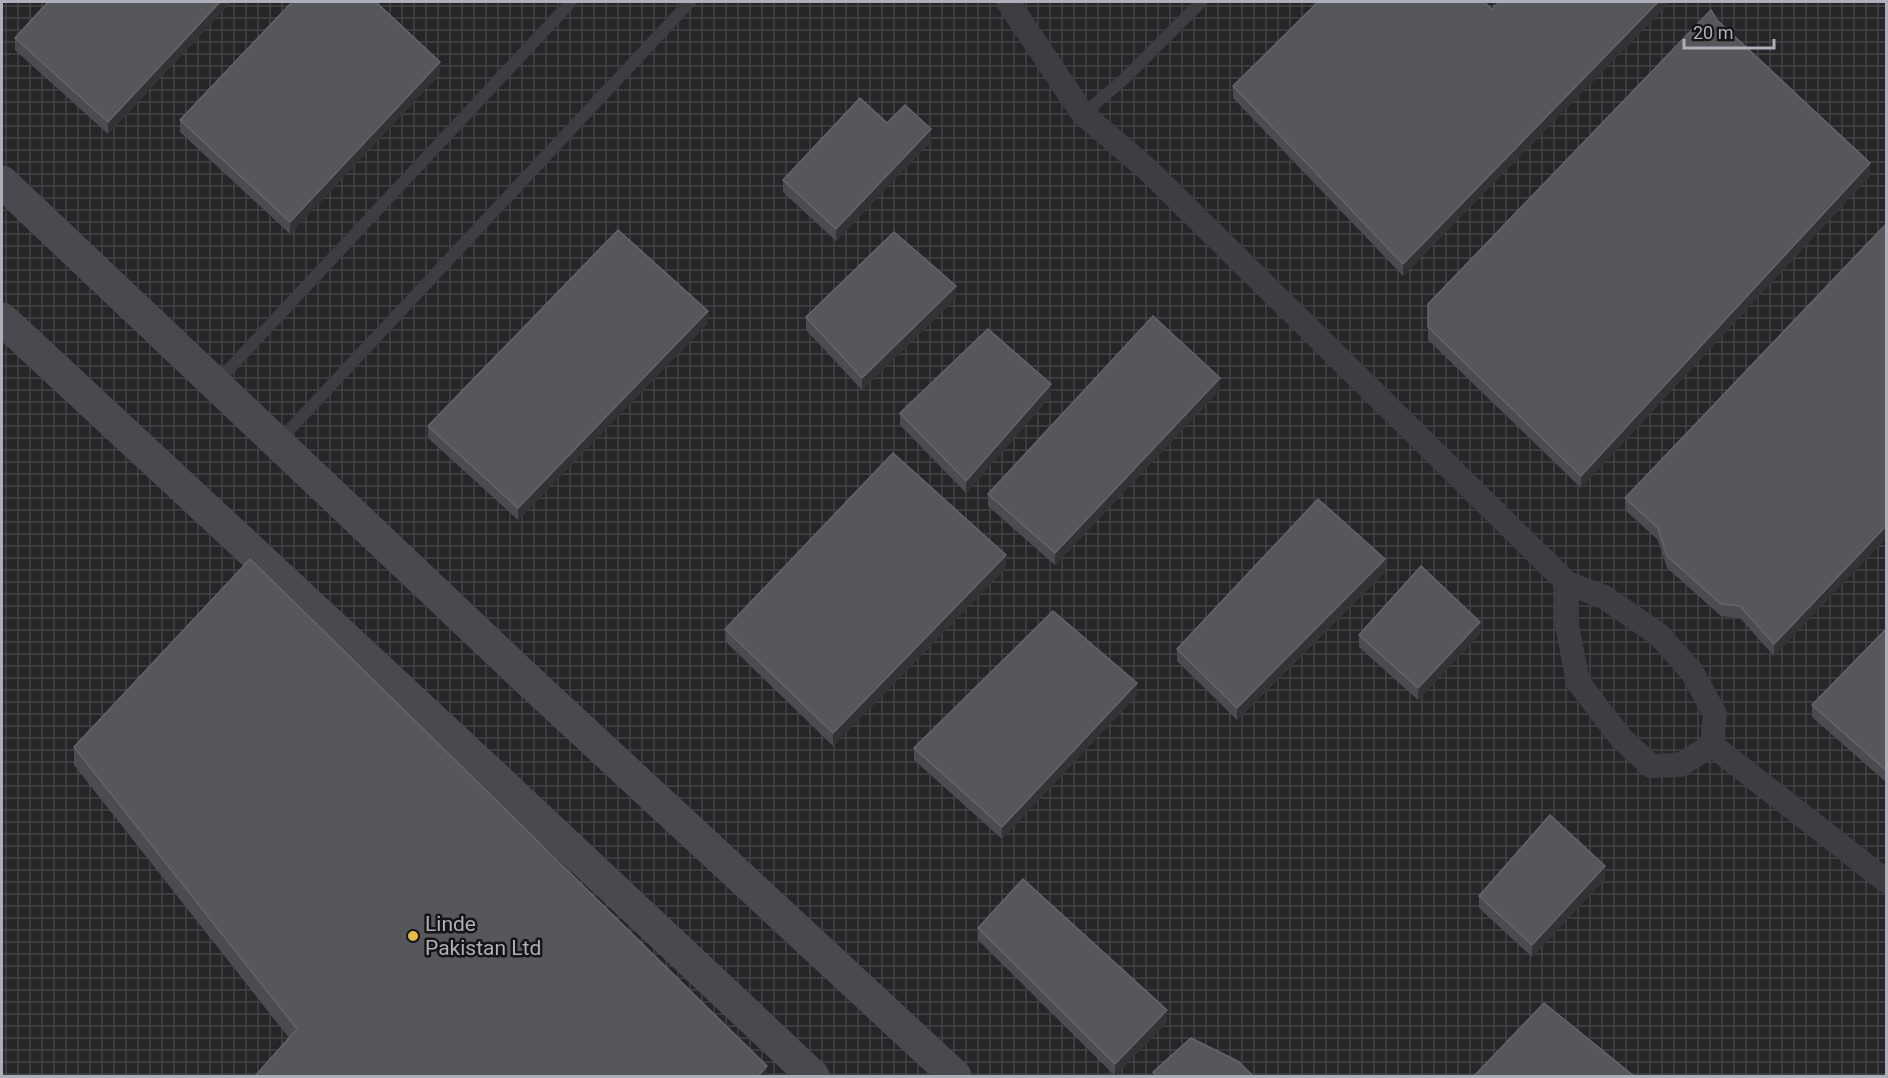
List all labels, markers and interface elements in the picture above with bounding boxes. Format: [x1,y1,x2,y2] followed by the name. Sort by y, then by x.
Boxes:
[1684,12,1774,50] scale bar
[1693,22,1733,43] text: 20 m
[425,912,541,960] place label: Linde Pakistan Ltd
[406,929,420,943] marker: Linde Pakistan Ltd

